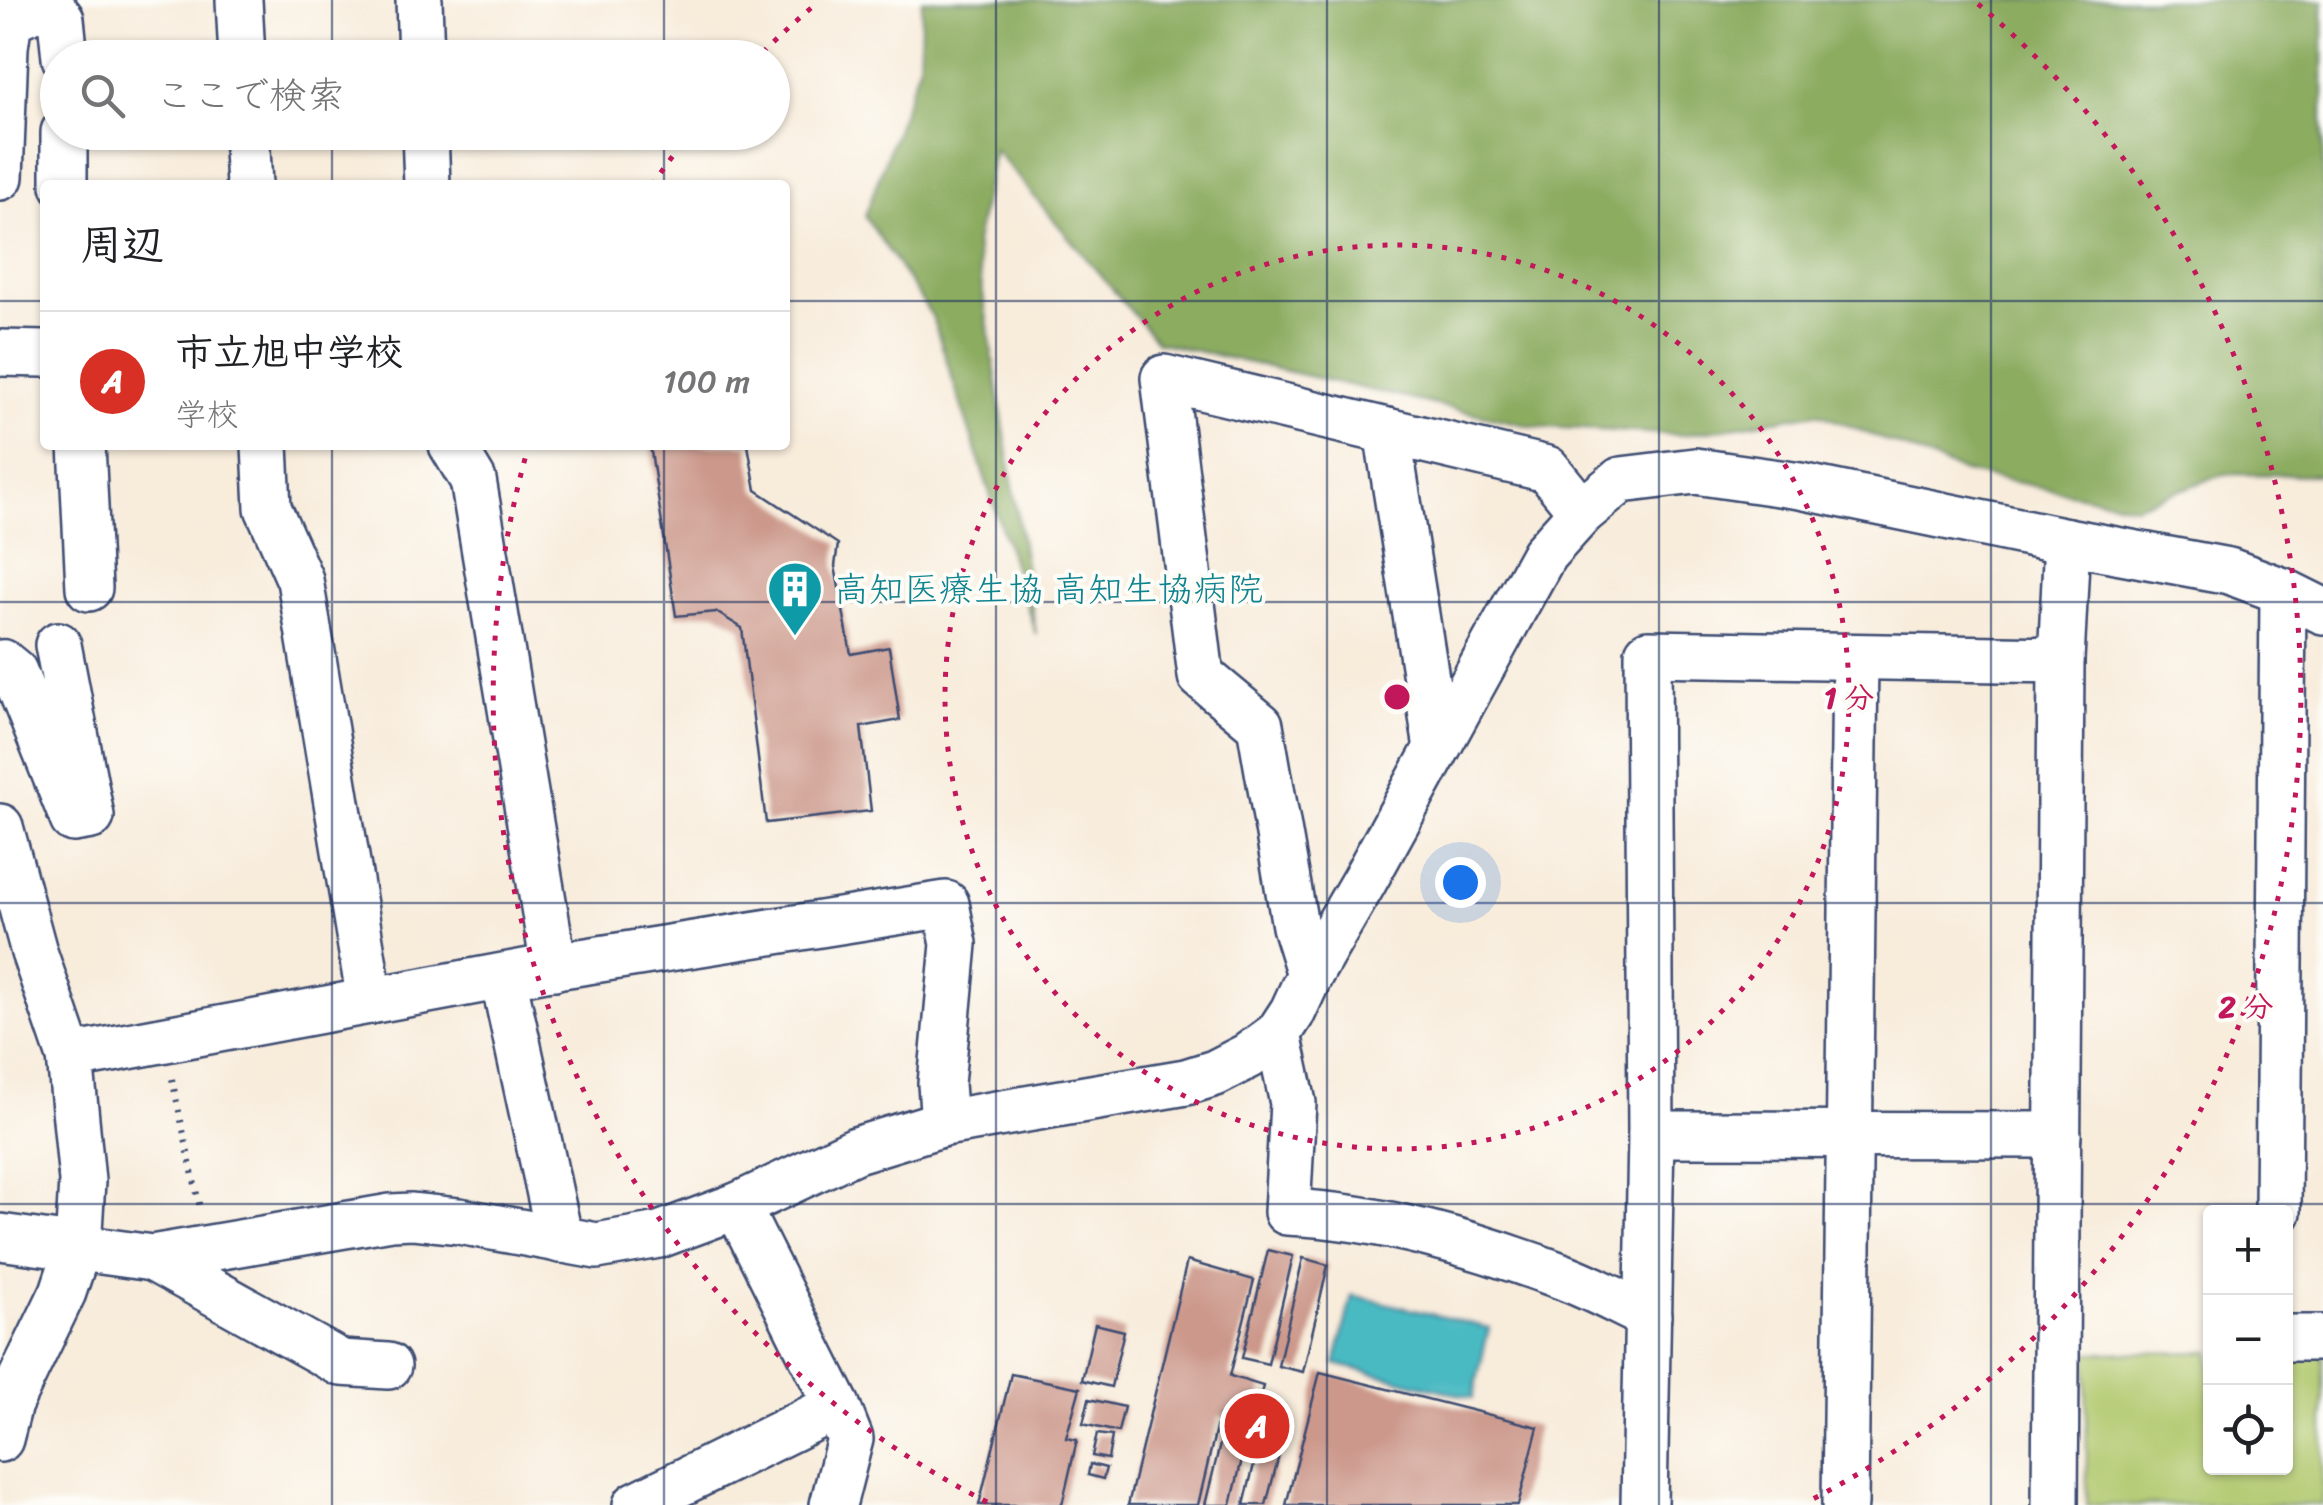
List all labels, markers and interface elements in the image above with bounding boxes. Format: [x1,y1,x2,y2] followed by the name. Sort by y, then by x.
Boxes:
[40,40,790,150] search box
[155,62,345,129] text: ここで検索
[75,68,130,123] icon: search
[80,208,164,282] text: 周辺
[175,319,403,386] text: 市立旭中学校
[102,353,123,410] text: A
[663,353,750,410] text: 100 m
[175,386,239,443] text: 学校
[834,558,1263,620] place label: 高知医療生協 高知生協病院
[765,559,825,638] building icon: 高知医療生協 高知生協病院
[1824,671,1874,725] text: 1 分
[1379,679,1415,715] centre of rings
[1435,857,1486,908] your location
[2218,980,2274,1034] text: 2 分
[2203,1205,2293,1475] map controls
[2203,1205,2293,1295] button: +
[2203,1295,2293,1385] button: −
[2203,1385,2293,1475] button: locate
[1224,1388,1290,1464] pin: A

